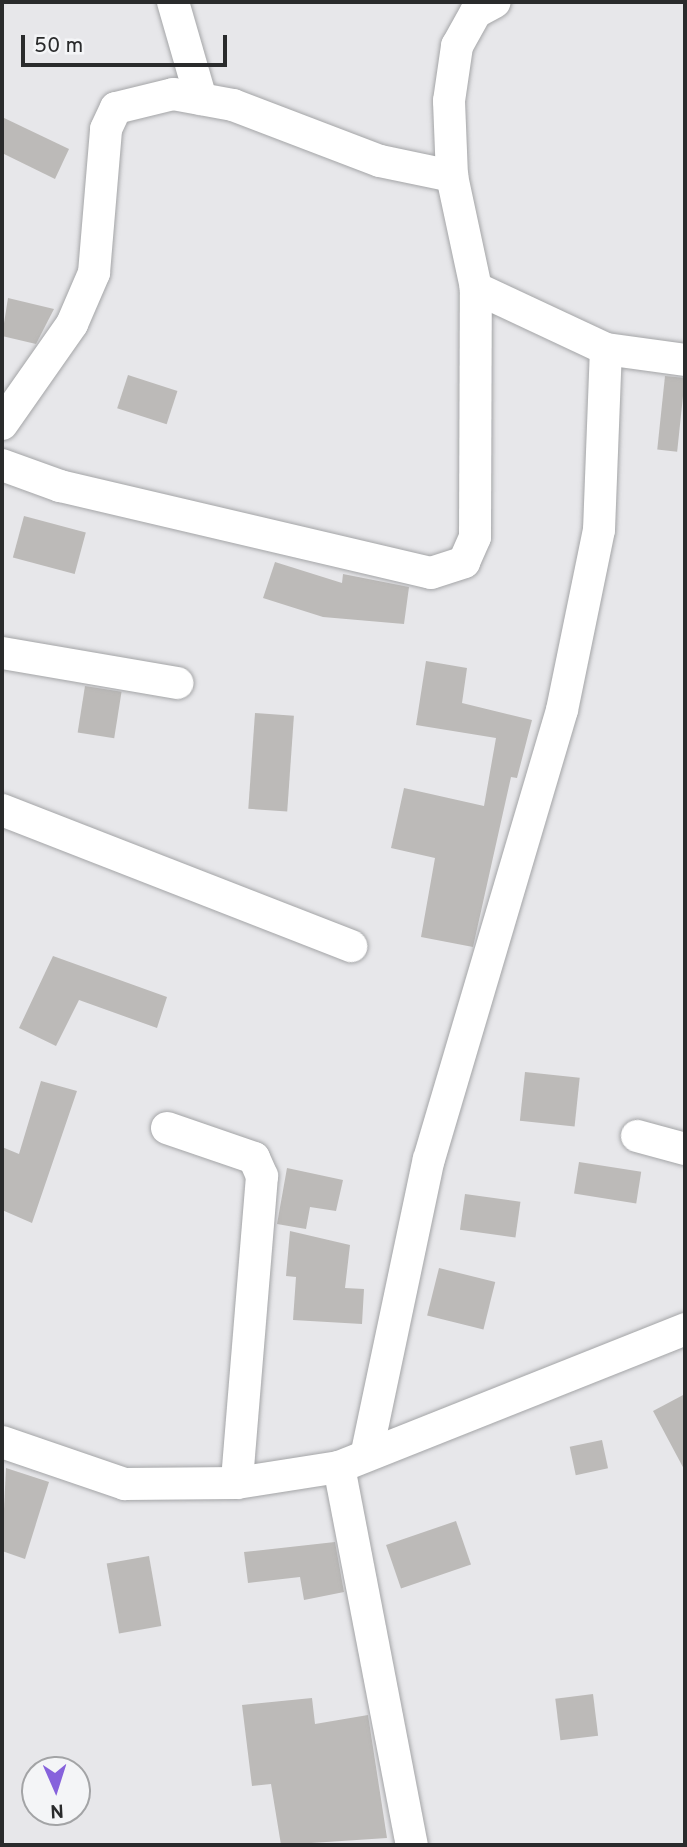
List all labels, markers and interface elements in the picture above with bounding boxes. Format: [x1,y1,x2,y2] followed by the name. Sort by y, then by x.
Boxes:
[24,21,231,65] scale bar
[34,33,83,60] text: 50 m
[21,1756,91,1826] north arrow
[50,1798,64,1822] text: N

